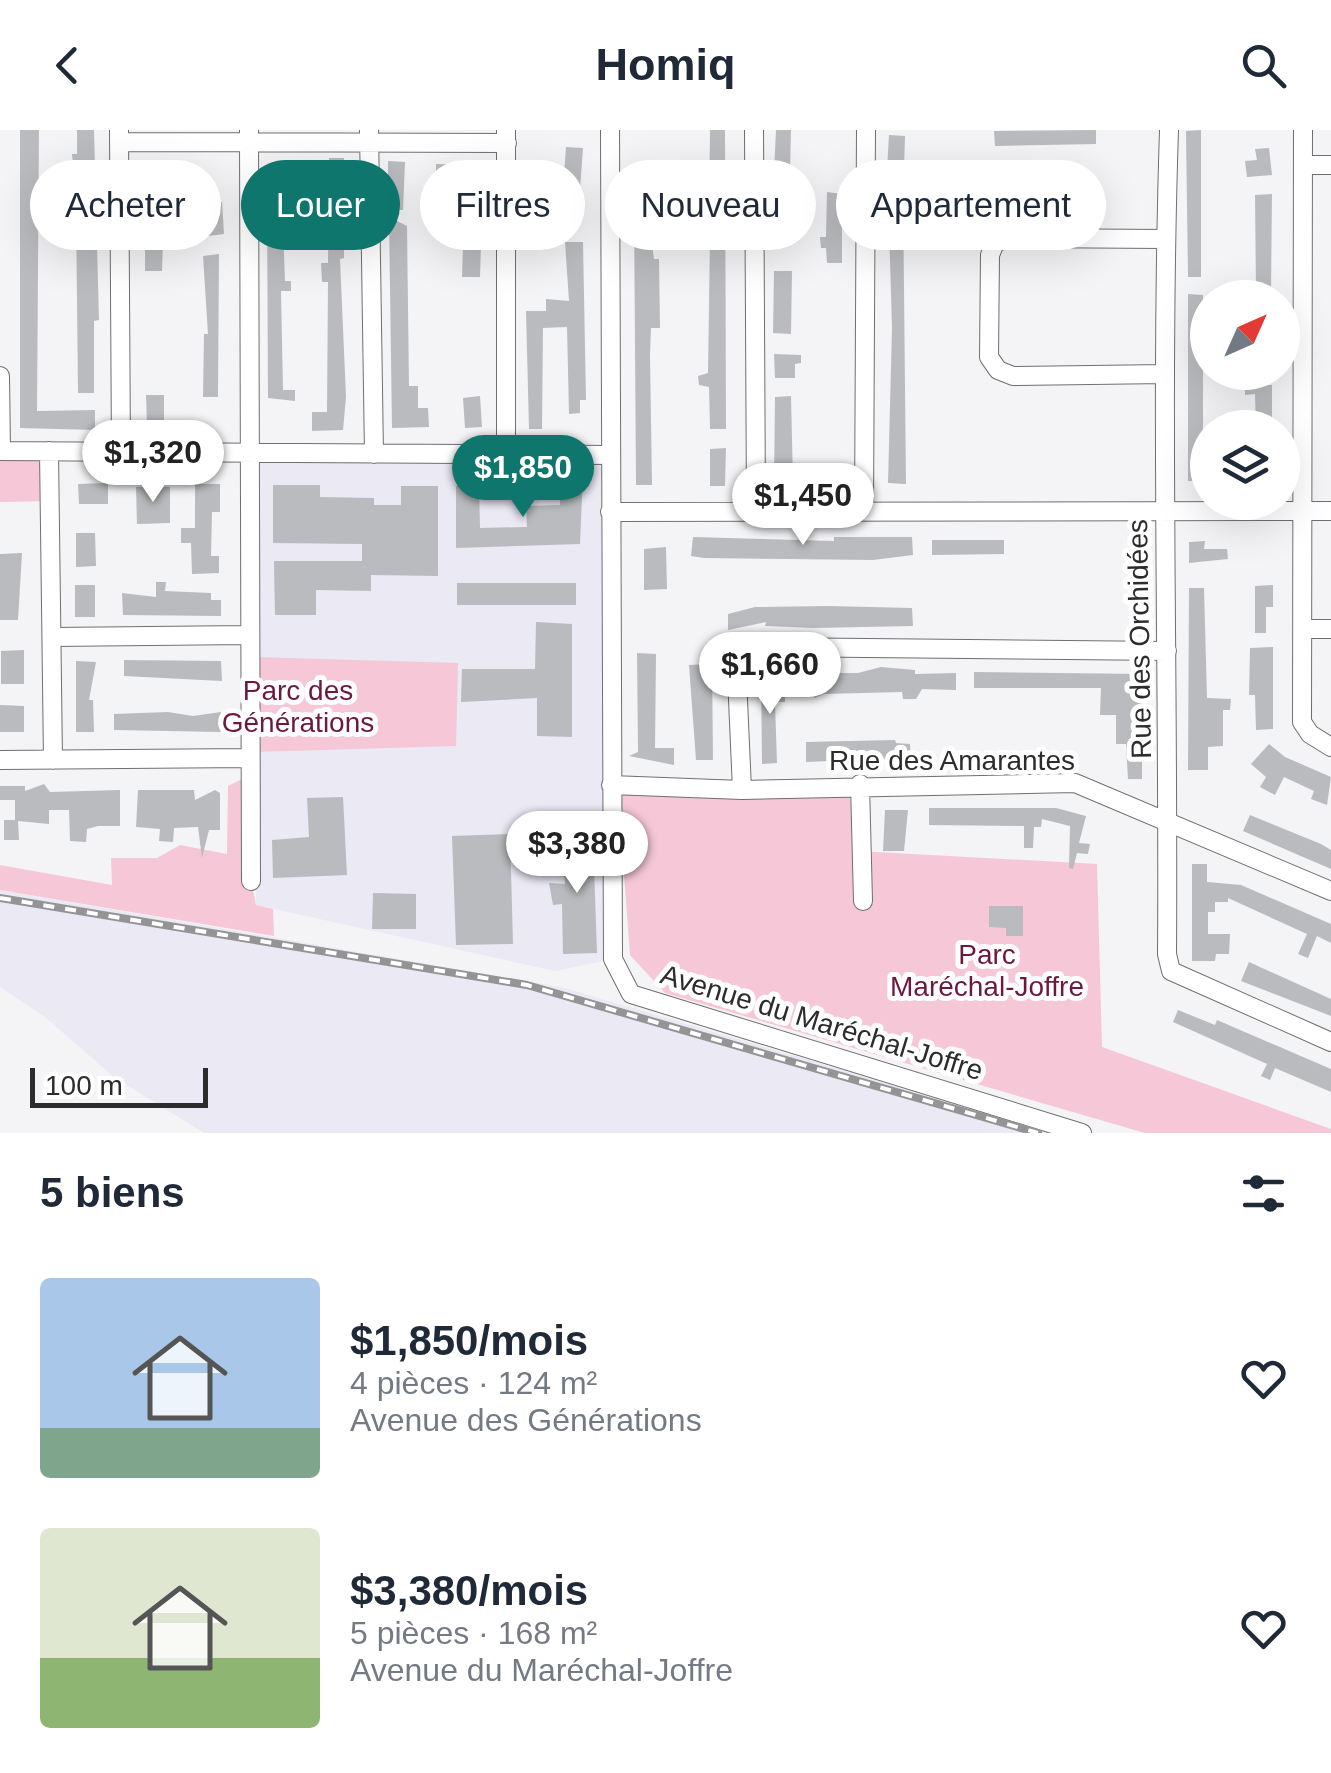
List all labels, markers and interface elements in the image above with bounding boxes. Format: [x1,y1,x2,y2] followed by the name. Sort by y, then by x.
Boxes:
[40,38,95,93] icon: back
[1236,38,1291,93] icon: search
[596,39,736,90] text: Homiq
[30,160,221,250] chip: Acheter
[241,160,400,250] chip: Louer
[420,160,585,250] chip: Filtres
[605,160,816,250] chip: Nouveau
[836,160,1106,250] chip: Appartement
[1190,280,1300,390] north arrow
[1190,280,1300,520] map controls
[1190,410,1300,520] button: layers
[72,420,234,505] pin: $1,320
[104,434,202,470] text: $1,320
[442,435,604,520] pin: $1,850
[474,449,572,485] text: $1,850
[722,463,884,548] pin: $1,450
[754,477,852,513] text: $1,450
[1122,519,1157,759] street label: Rue des Orchidées
[689,632,851,717] pin: $1,660
[721,646,819,682] text: $1,660
[222,675,374,738] park label: Parc des Générations
[829,745,1075,776] street label: Rue des Amarantes
[496,811,658,896] pin: $3,380
[528,825,626,861] text: $3,380
[890,939,1084,1002] park label: Parc Maréchal-Joffre
[657,959,987,1086] street label: Avenue du Maréchal-Joffre
[30,1063,208,1108] scale bar
[45,1070,123,1101] text: 100 m
[1236,1166,1291,1221] icon: filters
[40,1169,185,1216] text: 5 biens
[350,1317,588,1364] text: $1,850/mois
[120,1318,240,1438] icon: home
[1236,1351,1291,1406] icon: heart
[350,1365,597,1401] text: 4 pièces · 124 m²
[350,1402,702,1438] text: Avenue des Générations
[350,1567,588,1614] text: $3,380/mois
[120,1568,240,1688] icon: home
[1236,1601,1291,1656] icon: heart
[350,1615,597,1651] text: 5 pièces · 168 m²
[350,1652,733,1688] text: Avenue du Maréchal-Joffre

